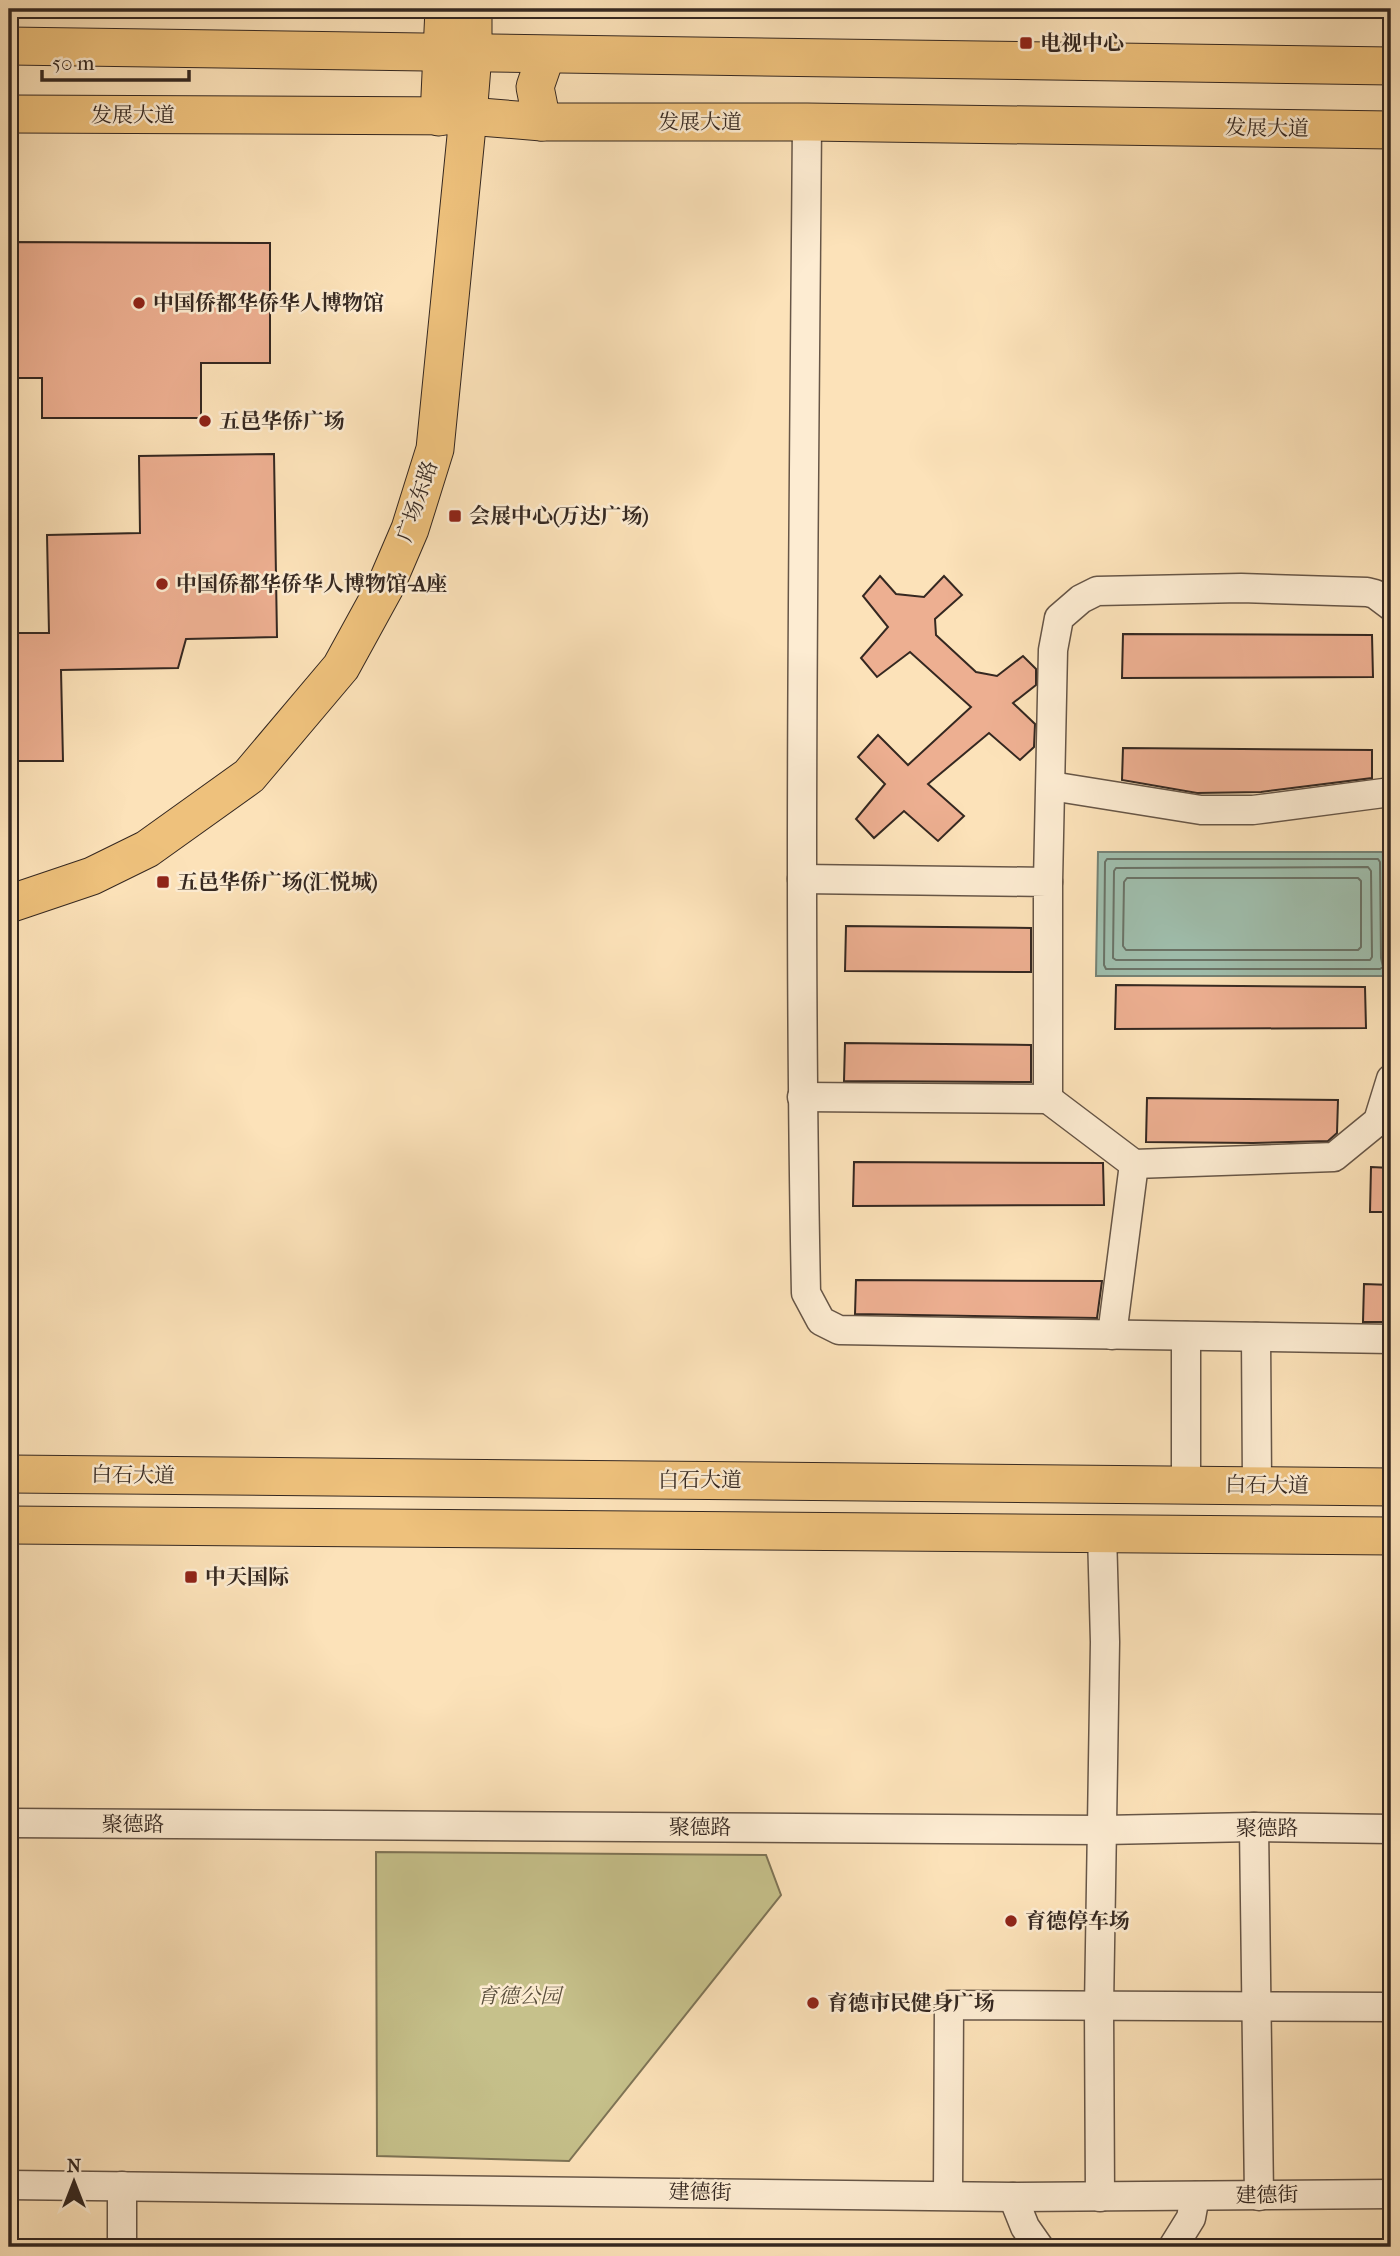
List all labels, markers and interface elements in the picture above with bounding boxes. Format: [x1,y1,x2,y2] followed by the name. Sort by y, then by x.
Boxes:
[1040,31,1124,55] place label: 电视中心
[1018,35,1034,51] marker: 电视中心
[42,38,189,82] scale bar
[52,51,95,75] text: 50 m
[91,103,175,127] street label: 发展大道
[658,110,742,134] street label: 发展大道
[1225,115,1309,141] street label: 发展大道
[153,291,384,315] place label: 中国侨都华侨华人博物馆
[131,295,147,311] marker: 中国侨都华侨华人博物馆
[219,409,345,433] place label: 五邑华侨广场
[197,413,213,429] marker: 五邑华侨广场
[392,457,442,545] street label: 广场东路
[469,504,649,528] place label: 会展中心(万达广场)
[447,508,463,524] marker: 会展中心(万达广场)
[176,572,447,596] place label: 中国侨都华侨华人博物馆-A座
[154,576,170,592] marker: 中国侨都华侨华人博物馆-A座
[177,870,378,894] place label: 五邑华侨广场(汇悦城)
[155,874,171,890] marker: 五邑华侨广场(汇悦城)
[91,1462,175,1488] street label: 白石大道
[658,1468,742,1492] street label: 白石大道
[1225,1472,1309,1498] street label: 白石大道
[205,1565,289,1589] place label: 中天国际
[183,1569,199,1585] marker: 中天国际
[102,1812,165,1836] street label: 聚德路
[669,1815,732,1839] street label: 聚德路
[1236,1816,1299,1840] street label: 聚德路
[1025,1909,1130,1933] place label: 育德停车场
[1003,1913,1019,1929] marker: 育德停车场
[477,1984,564,2008] park label: 育德公园
[827,1991,995,2015] place label: 育德市民健身广场
[805,1995,821,2011] marker: 育德市民健身广场
[38,2148,108,2218] north arrow
[67,2155,82,2177] text: N
[668,2179,732,2205] street label: 建德街
[1235,2182,1299,2208] street label: 建德街

